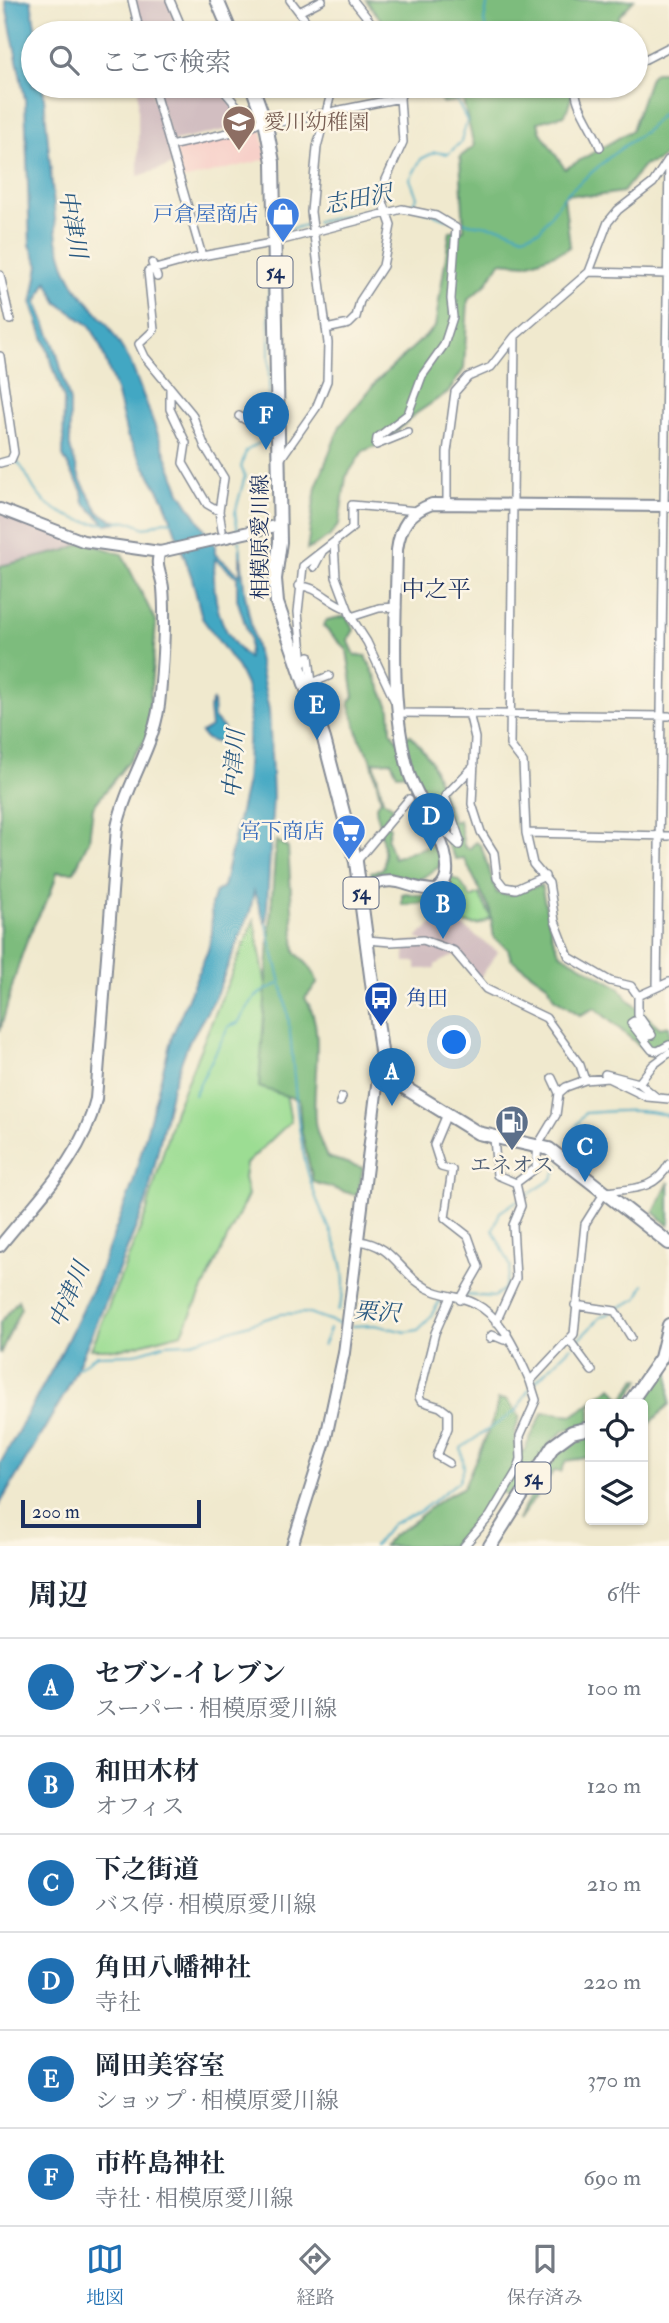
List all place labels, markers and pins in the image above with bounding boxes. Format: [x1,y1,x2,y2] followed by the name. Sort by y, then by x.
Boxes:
[220,103,258,152] school or university icon: 愛川幼稚園
[264,109,369,136] place label: 愛川幼稚園
[264,195,302,244] shop icon: 戸倉屋商店
[153,201,258,228] place label: 戸倉屋商店
[243,392,289,450] pin: F
[294,682,340,740] pin: E
[408,793,454,851] pin: D
[330,812,368,861] supermarket icon: 宮下商店
[240,818,324,845] place label: 宮下商店
[420,881,466,939] pin: B
[362,979,400,1028] bus stop icon: 角田
[406,985,448,1012] place label: 角田
[369,1048,415,1106] pin: A
[493,1103,531,1152] fuel station icon: エネオス
[562,1124,608,1182] pin: C
[470,1152,554,1179] place label: エネオス

